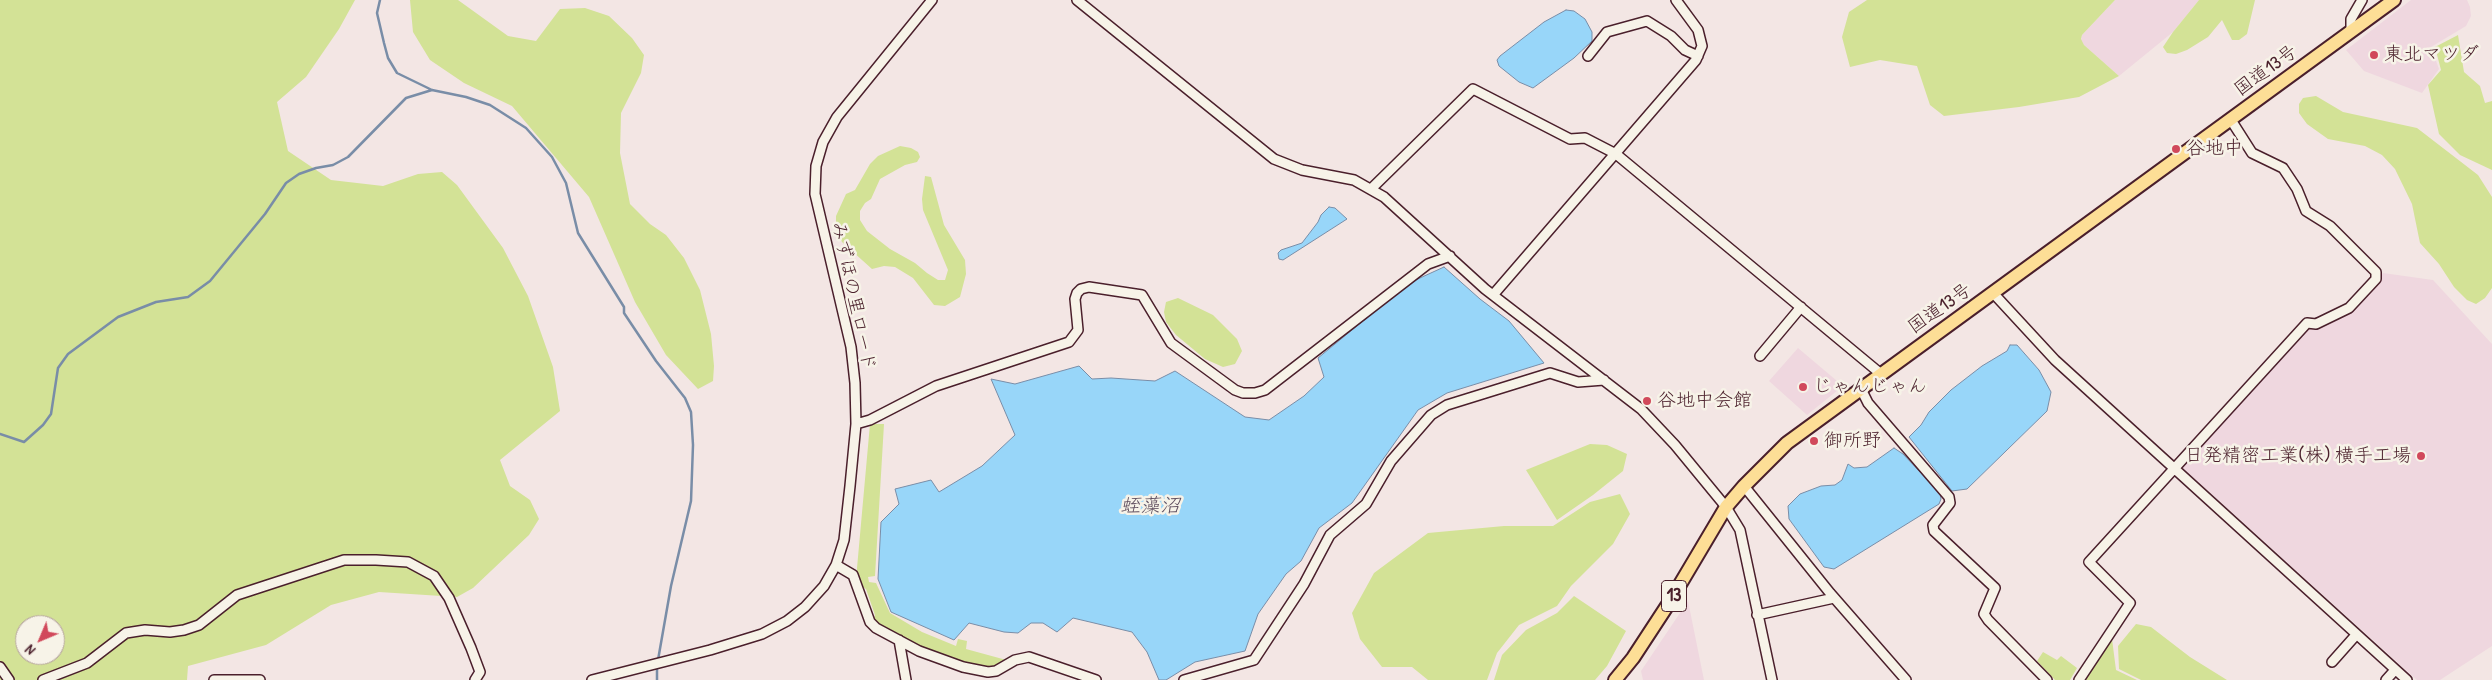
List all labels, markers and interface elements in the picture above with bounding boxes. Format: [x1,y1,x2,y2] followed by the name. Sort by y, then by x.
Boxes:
[2230,40,2302,102] street label: 国道13号
[2384,44,2479,66] place label: 東北マツダ
[2368,49,2380,61] marker: 東北マツダ
[2186,138,2243,160] place label: 谷地中
[2170,143,2182,155] marker: 谷地中
[826,219,880,373] street label: みずほの里ロード
[1904,279,1976,339] street label: 国道13号
[1813,376,1927,398] place label: じゃんじゃん
[1797,381,1809,393] marker: じゃんじゃん
[1657,390,1752,412] place label: 谷地中会館
[1641,395,1653,407] marker: 谷地中会館
[1824,430,1881,452] place label: 御所野
[1808,435,1820,447] marker: 御所野
[2184,445,2411,467] place label: 日発精密工業(株) 横手工場
[2415,450,2427,462] marker: 日発精密工業(株) 横手工場
[1120,495,1180,519] water label: 蛭藻沼
[1662,580,1686,612] road number: 13
[15,615,65,665] north arrow
[20,641,39,660] text: N

